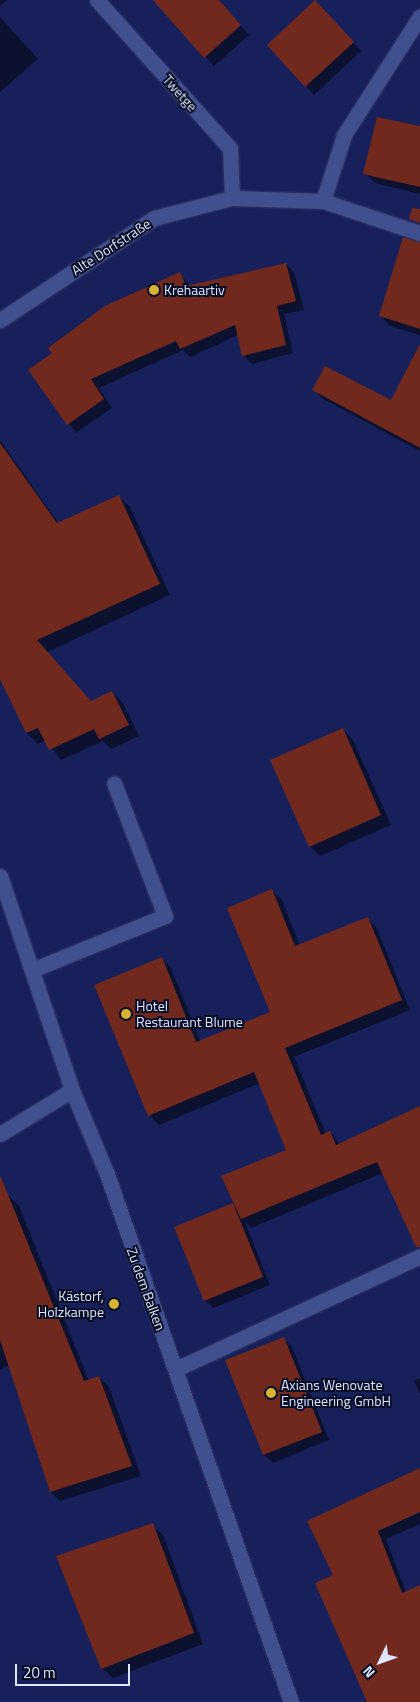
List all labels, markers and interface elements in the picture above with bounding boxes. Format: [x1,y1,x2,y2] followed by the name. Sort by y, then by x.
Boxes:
[159,71,201,115] street label: Twetge
[68,215,154,279] street label: Alte Dorfstraße
[164,282,225,298] place label: Krehaartiv
[148,284,160,296] marker: Krehaartiv
[136,998,243,1030] place label: Hotel Restaurant Blume
[120,1008,132,1020] marker: Hotel Restaurant Blume
[123,1245,169,1333] street label: Zu dem Balken
[38,1288,104,1320] place label: Kästorf, Holzkampe
[108,1298,120,1310] marker: Kästorf, Holzkampe
[281,1377,391,1410] place label: Axians Wenovate Engineering GmbH
[265,1387,277,1399] marker: Axians Wenovate Engineering GmbH
[355,1637,405,1687] north arrow
[18,1654,132,1686] scale bar
[23,1661,56,1684] text: 20 m
[357,1662,380,1683] text: N

